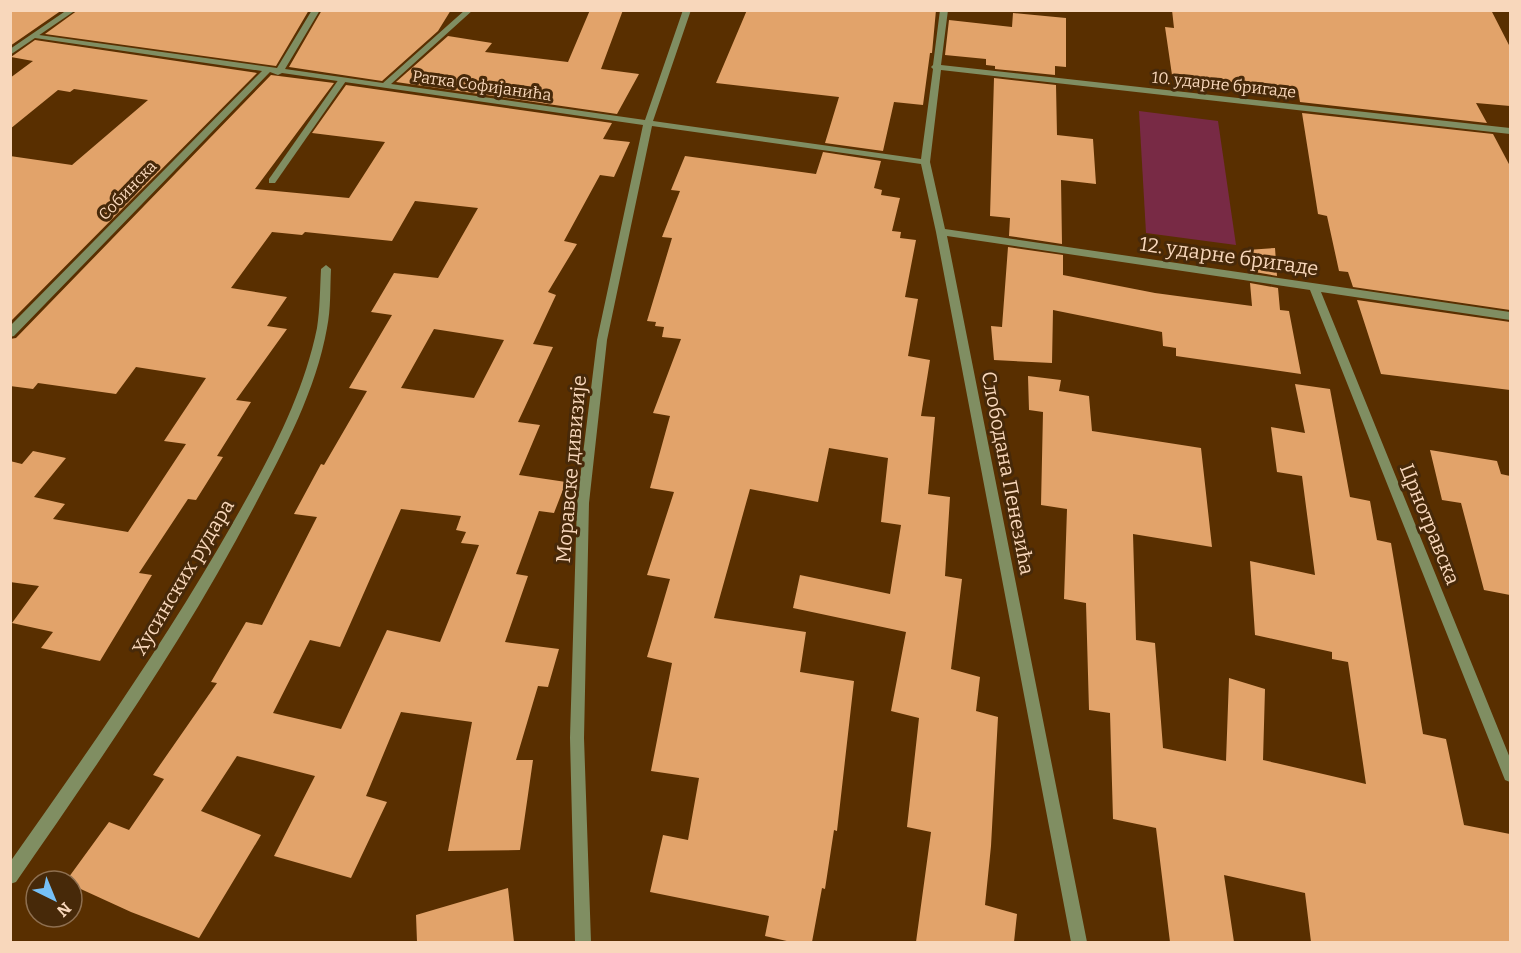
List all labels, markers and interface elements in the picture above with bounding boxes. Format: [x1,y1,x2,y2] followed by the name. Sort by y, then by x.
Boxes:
[411,66,553,105] street label: Ратка Софијанића
[1151,67,1297,102] street label: 10. ударне бригаде
[94,156,161,224] street label: Собинска
[1138,232,1320,280] street label: 12. ударне бригаде
[976,369,1040,577] street label: Слободана Пенезића
[551,374,591,564] street label: Моравске дивизије
[1395,460,1465,588] street label: Црнотравска
[127,495,239,659] street label: Хусинских рудара
[24,869,84,929] north arrow
[53,898,75,921] text: N

